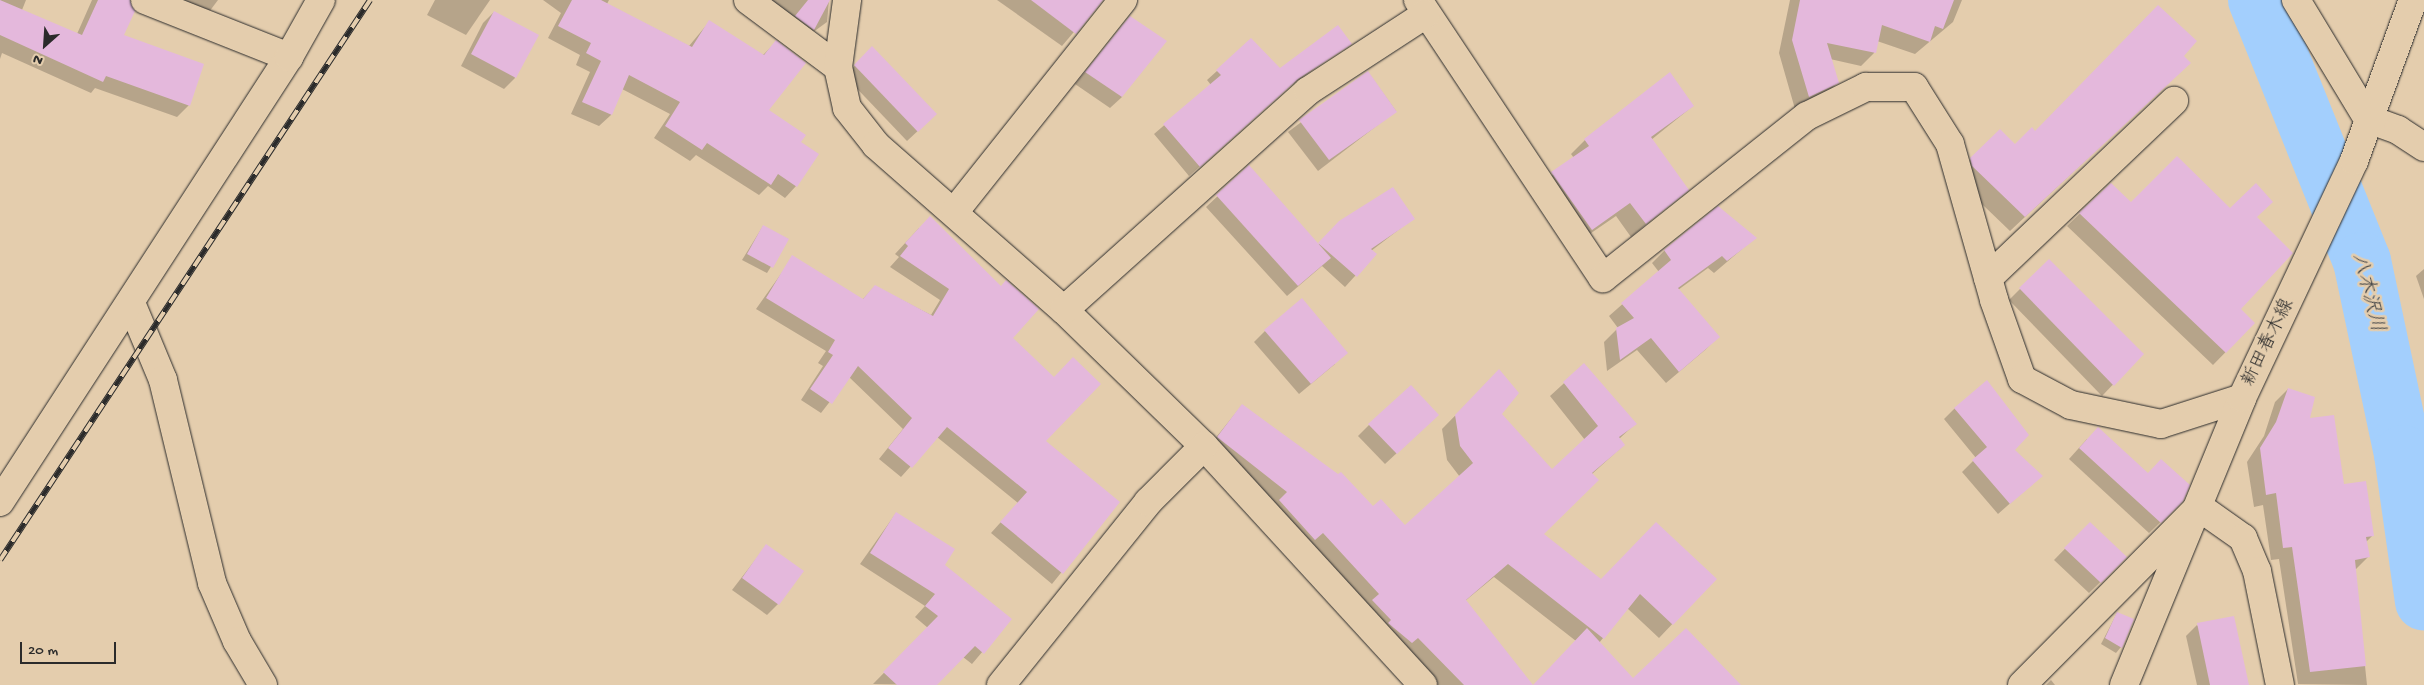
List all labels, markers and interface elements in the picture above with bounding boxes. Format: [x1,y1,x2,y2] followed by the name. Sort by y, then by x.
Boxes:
[20,20,70,70] north arrow
[30,49,46,69] text: N
[2346,251,2388,335] water label: 八木沢川
[2238,295,2300,391] street label: 新田春木線
[22,632,119,664] scale bar
[28,642,58,660] text: 20 m

